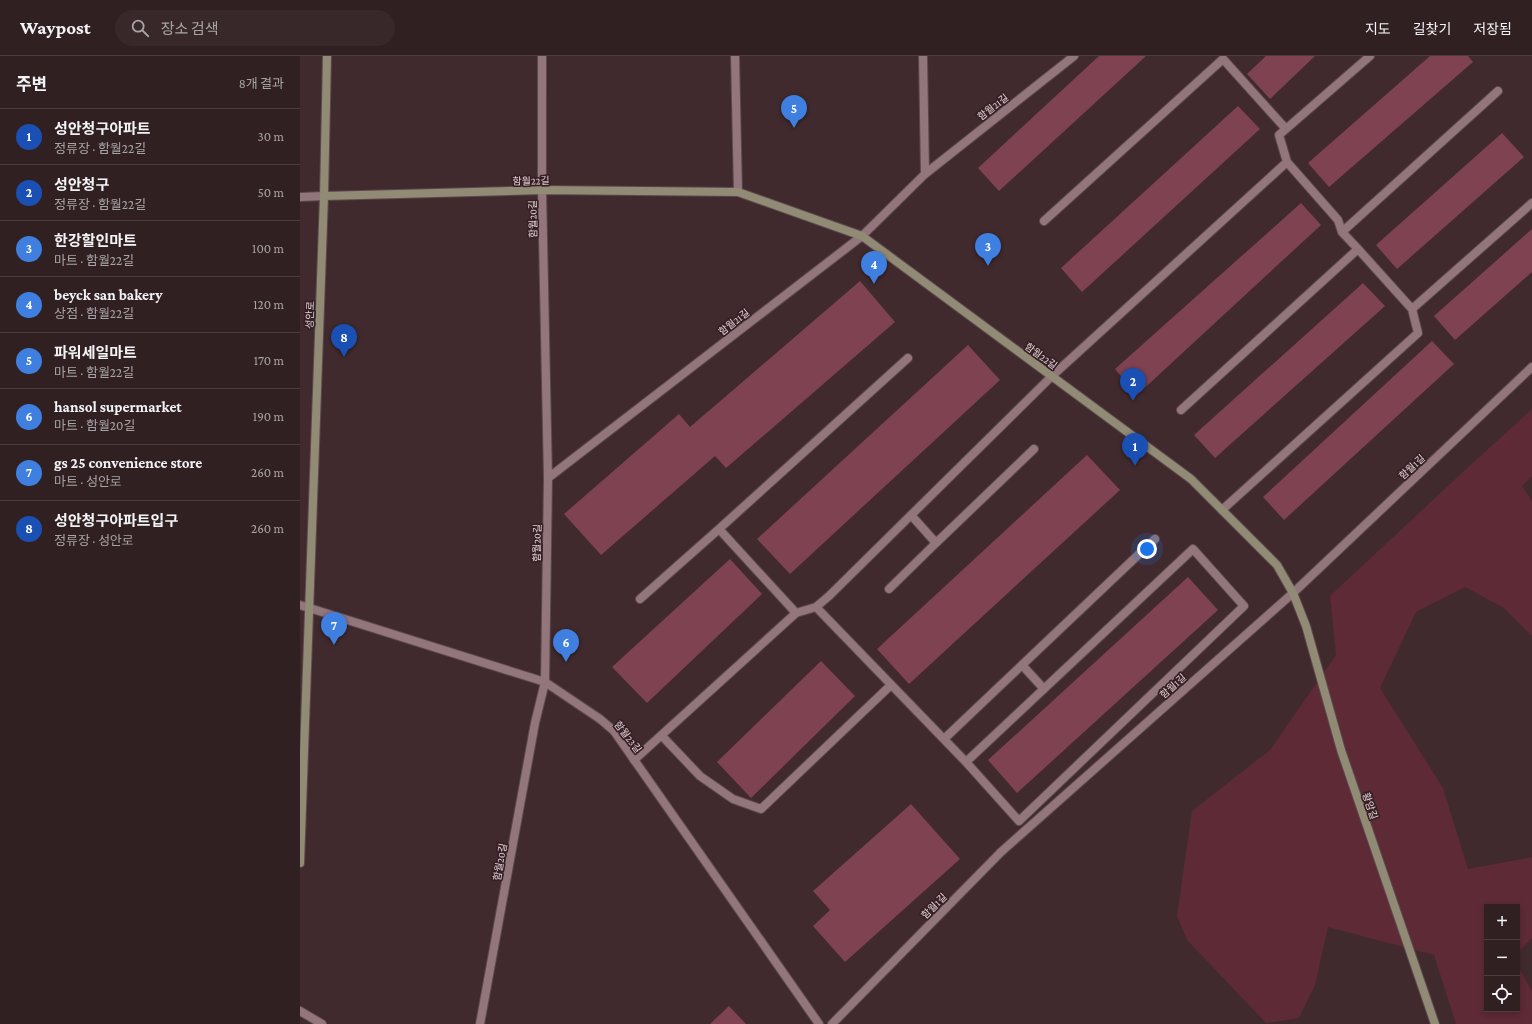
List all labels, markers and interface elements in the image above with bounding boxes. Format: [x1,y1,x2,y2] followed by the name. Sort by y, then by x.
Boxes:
[115,10,395,46] search box
[20,17,91,38] text: Waypost
[129,17,151,39] icon: search
[161,21,219,37] text: 장소 검색
[1365,21,1391,37] text: 지도
[1413,21,1451,37] text: 길찾기
[1473,21,1512,37] text: 저장됨
[16,75,47,94] text: 주변
[239,76,284,91] text: 8개 결과
[976,92,1010,122] street label: 함월21길
[781,95,807,128] pin: 5
[54,121,151,137] text: 성안청구아파트
[27,129,31,144] text: 1
[258,129,284,144] text: 30 m
[54,141,146,156] text: 정류장 · 함월22길
[512,175,550,187] street label: 함월22길
[54,177,109,193] text: 성안청구
[26,185,32,200] text: 2
[258,185,284,200] text: 50 m
[54,197,146,212] text: 정류장 · 함월22길
[527,200,539,238] street label: 함월20길
[54,233,137,249] text: 한강할인마트
[975,233,1001,266] pin: 3
[26,241,32,256] text: 3
[252,241,284,256] text: 100 m
[861,251,887,284] pin: 4
[54,253,134,268] text: 마트 · 함월22길
[54,287,163,303] text: beyck san bakery
[25,297,33,312] text: 4
[253,297,284,312] text: 120 m
[304,301,316,329] street label: 성안로
[54,306,134,321] text: 상점 · 함월22길
[717,307,751,337] street label: 함월21길
[331,324,357,357] pin: 8
[1023,341,1059,371] street label: 함월22길
[54,345,137,361] text: 파워세일마트
[26,353,32,368] text: 5
[254,353,284,368] text: 170 m
[54,365,134,380] text: 마트 · 함월22길
[1120,368,1146,401] pin: 2
[54,399,182,415] text: hansol supermarket
[25,409,33,424] text: 6
[253,409,284,424] text: 190 m
[54,418,135,433] text: 마트 · 함월20길
[1122,433,1148,466] pin: 1
[1397,452,1427,482] street label: 함월1길
[54,455,202,471] text: gs 25 convenience store
[26,465,32,480] text: 7
[251,465,284,480] text: 260 m
[54,474,122,489] text: 마트 · 성안로
[54,513,178,529] text: 성안청구아파트입구
[25,521,33,536] text: 8
[251,521,284,536] text: 260 m
[531,524,543,562] street label: 함월20길
[54,533,134,548] text: 정류장 · 성안로
[1137,539,1157,559] your location
[321,612,347,645] pin: 7
[553,629,579,662] pin: 6
[1158,672,1188,700] street label: 함월1길
[612,719,644,755] street label: 함월23길
[1360,791,1380,821] street label: 황암길
[491,842,509,882] street label: 함월20길
[919,891,949,921] street label: 함월1길
[1484,904,1520,1012] map controls
[1484,904,1520,940] button: +
[1484,940,1520,976] button: −
[1484,976,1520,1012] button: locate

